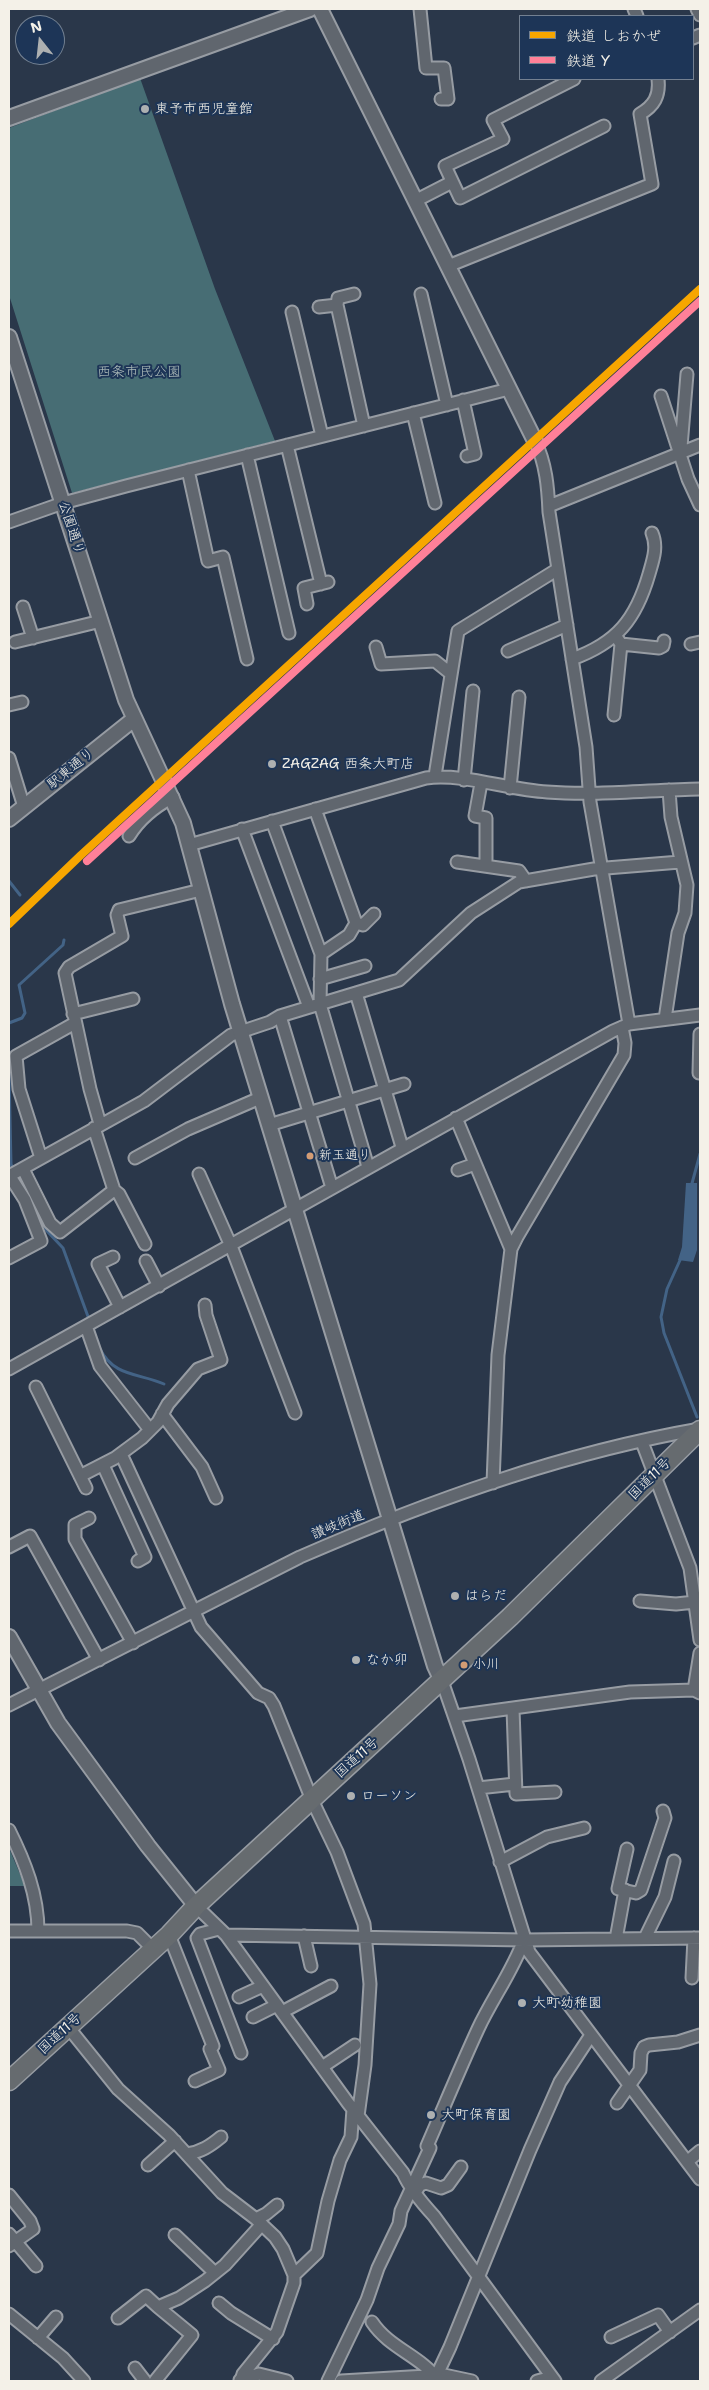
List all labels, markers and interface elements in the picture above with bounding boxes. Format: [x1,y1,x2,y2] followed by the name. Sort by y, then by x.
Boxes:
[15,15,65,65] north arrow
[519,15,694,80] legend
[28,16,44,37] text: N
[566,26,661,46] text: 鉄道 しおかぜ
[566,51,610,71] text: 鉄道 Y
[155,101,253,117] place label: 東予市西児童館
[139,103,151,115] marker: 東予市西児童館
[97,364,181,380] park label: 西条市民公園
[54,499,88,557] street label: 公園通り
[44,745,98,793] street label: 駅東通り
[282,756,414,772] place label: ZAGZAG 西条大町店
[266,758,278,770] marker: ZAGZAG 西条大町店
[319,1148,371,1164] place label: 新玉通り
[305,1151,315,1161] marker: 新玉通り
[625,1454,675,1504] street label: 国道11号
[309,1507,367,1543] street label: 讃岐街道
[465,1588,507,1604] place label: はらだ
[449,1590,461,1602] marker: はらだ
[366,1652,408,1668] place label: なか卯
[350,1654,362,1666] marker: なか卯
[473,1657,499,1673] place label: 小川
[459,1660,469,1670] marker: 小川
[332,1734,382,1782] street label: 国道11号
[361,1788,417,1804] place label: ローソン
[345,1790,357,1802] marker: ローソン
[532,1995,602,2011] place label: 大町幼稚園
[516,1997,528,2009] marker: 大町幼稚園
[35,2010,85,2058] street label: 国道11号
[441,2107,511,2123] place label: 大町保育園
[425,2109,437,2121] marker: 大町保育園

